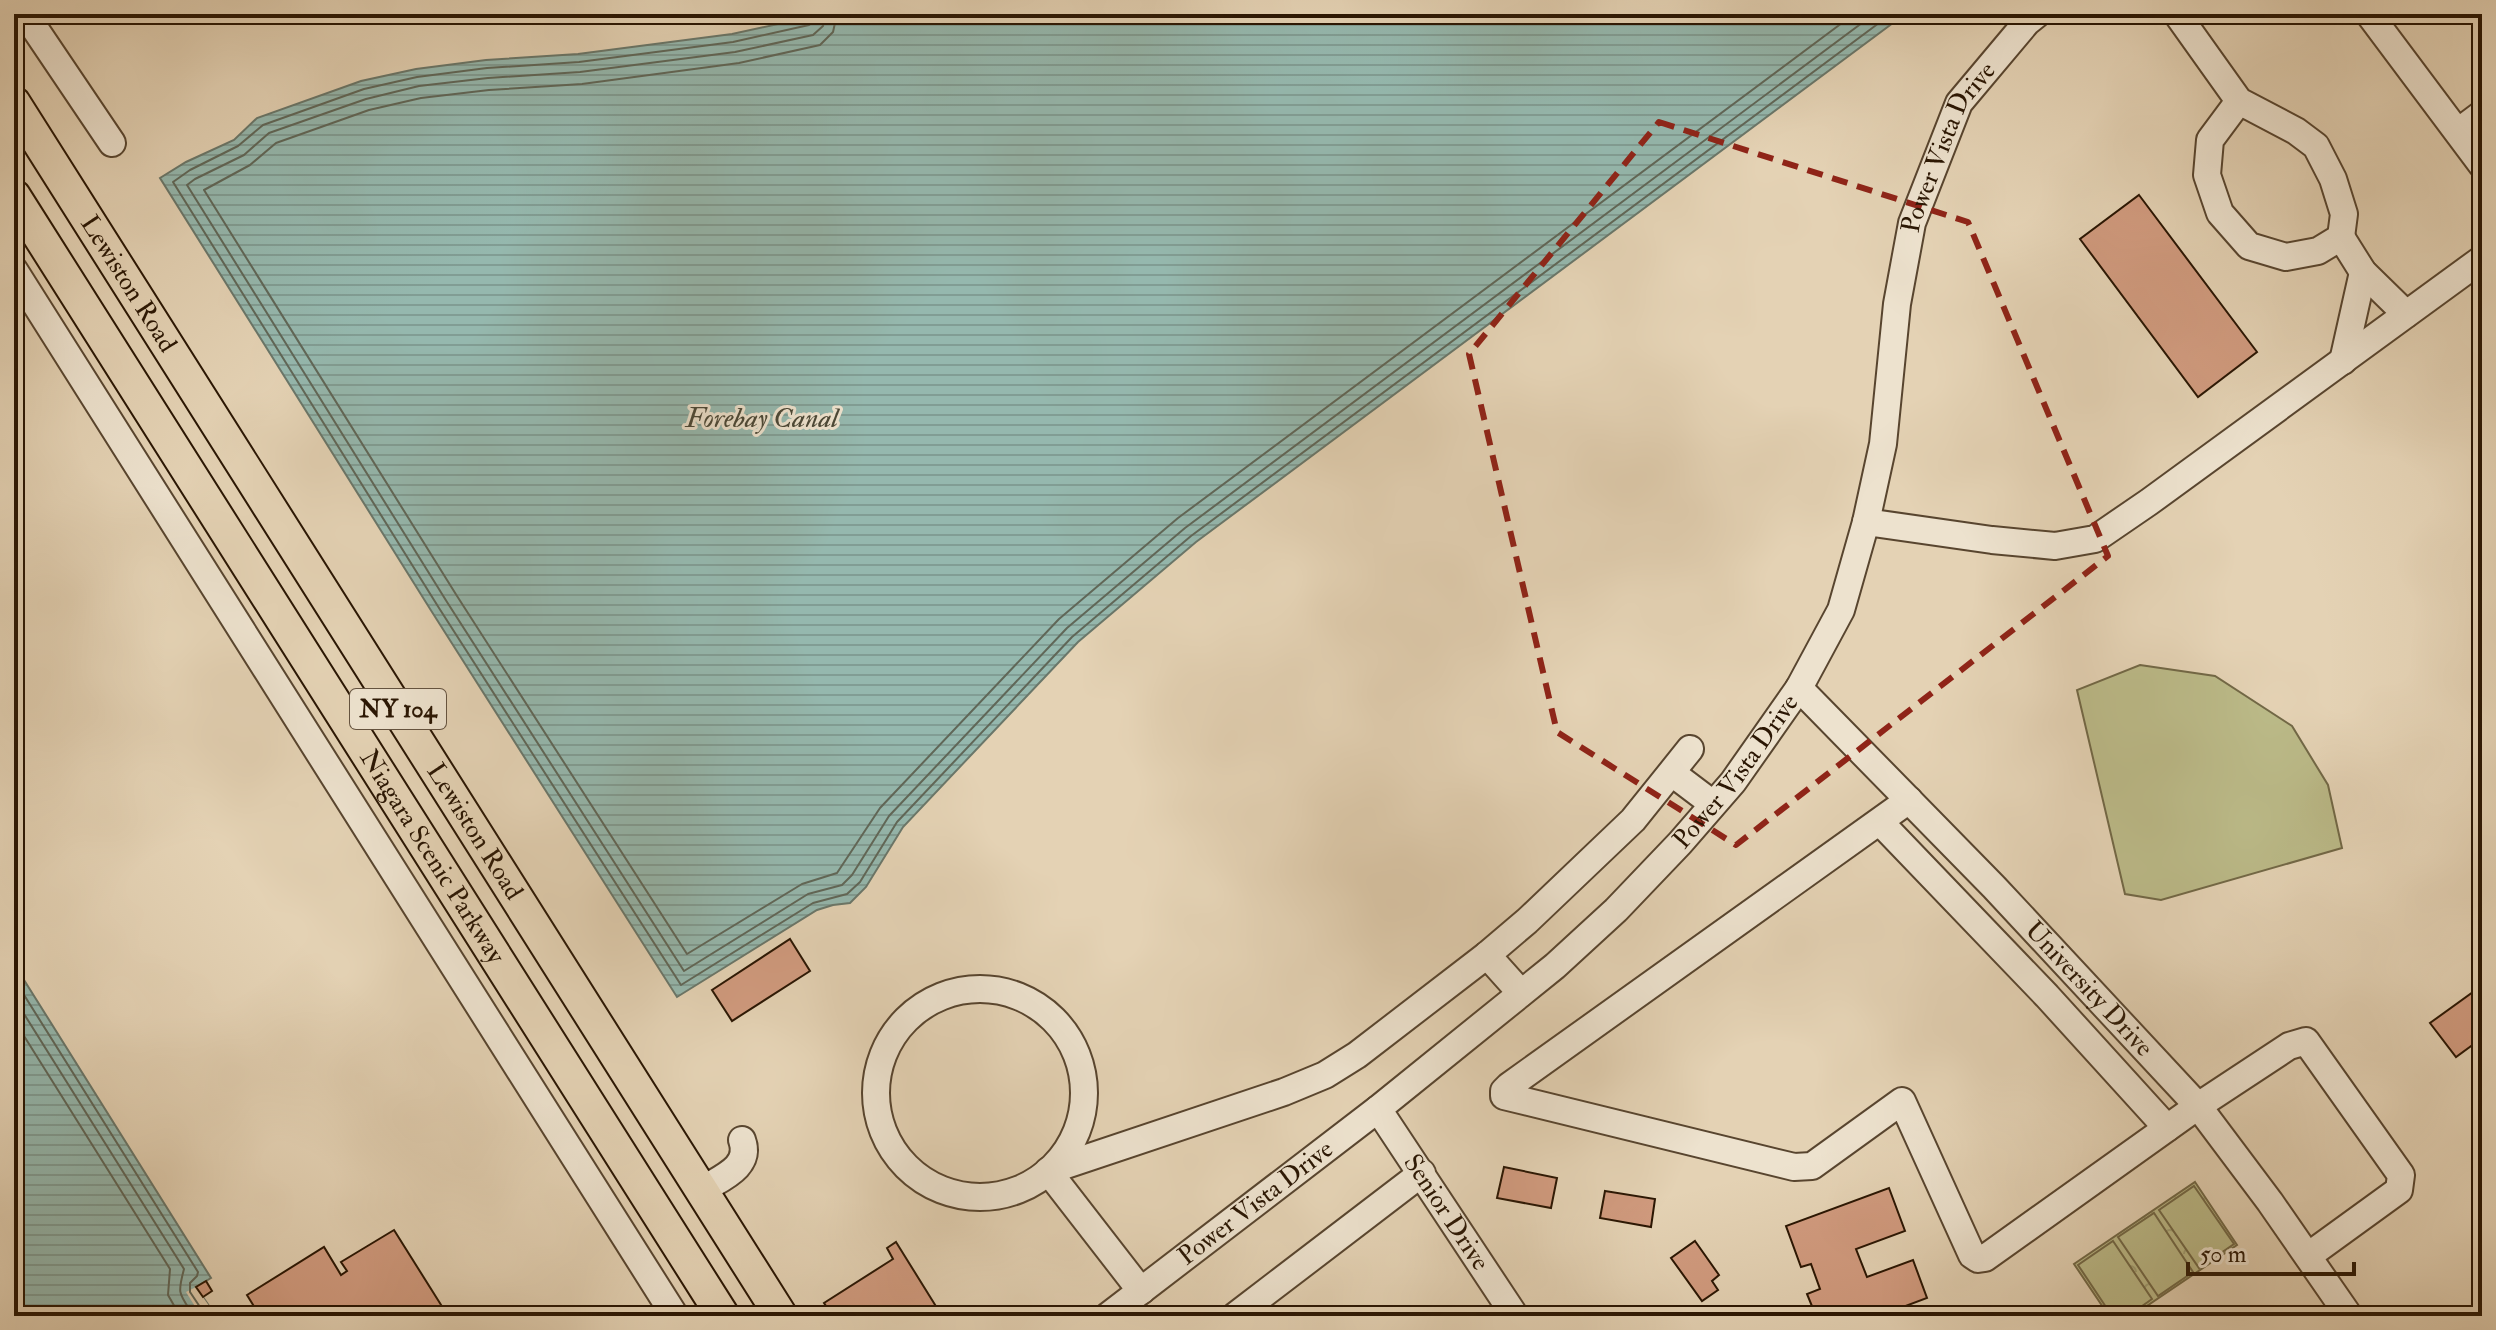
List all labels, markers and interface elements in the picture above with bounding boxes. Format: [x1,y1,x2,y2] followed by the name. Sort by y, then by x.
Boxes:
[1895,55,2003,235] street label: Power Vista Drive
[73,210,184,358] street label: Lewiston Road
[684,401,841,436] water label: Forebay Canal
[1666,688,1806,856] street label: Power Vista Drive
[350,689,446,729] road number: NY 104
[353,744,512,970] street label: Niagara Scenic Parkway
[420,757,530,906] street label: Lewiston Road
[2018,915,2160,1063] street label: University Drive
[1172,1133,1340,1272] street label: Power Vista Drive
[1396,1148,1496,1277] street label: Senior Drive
[2188,1226,2354,1276] scale bar
[2200,1239,2247,1270] text: 50 m

